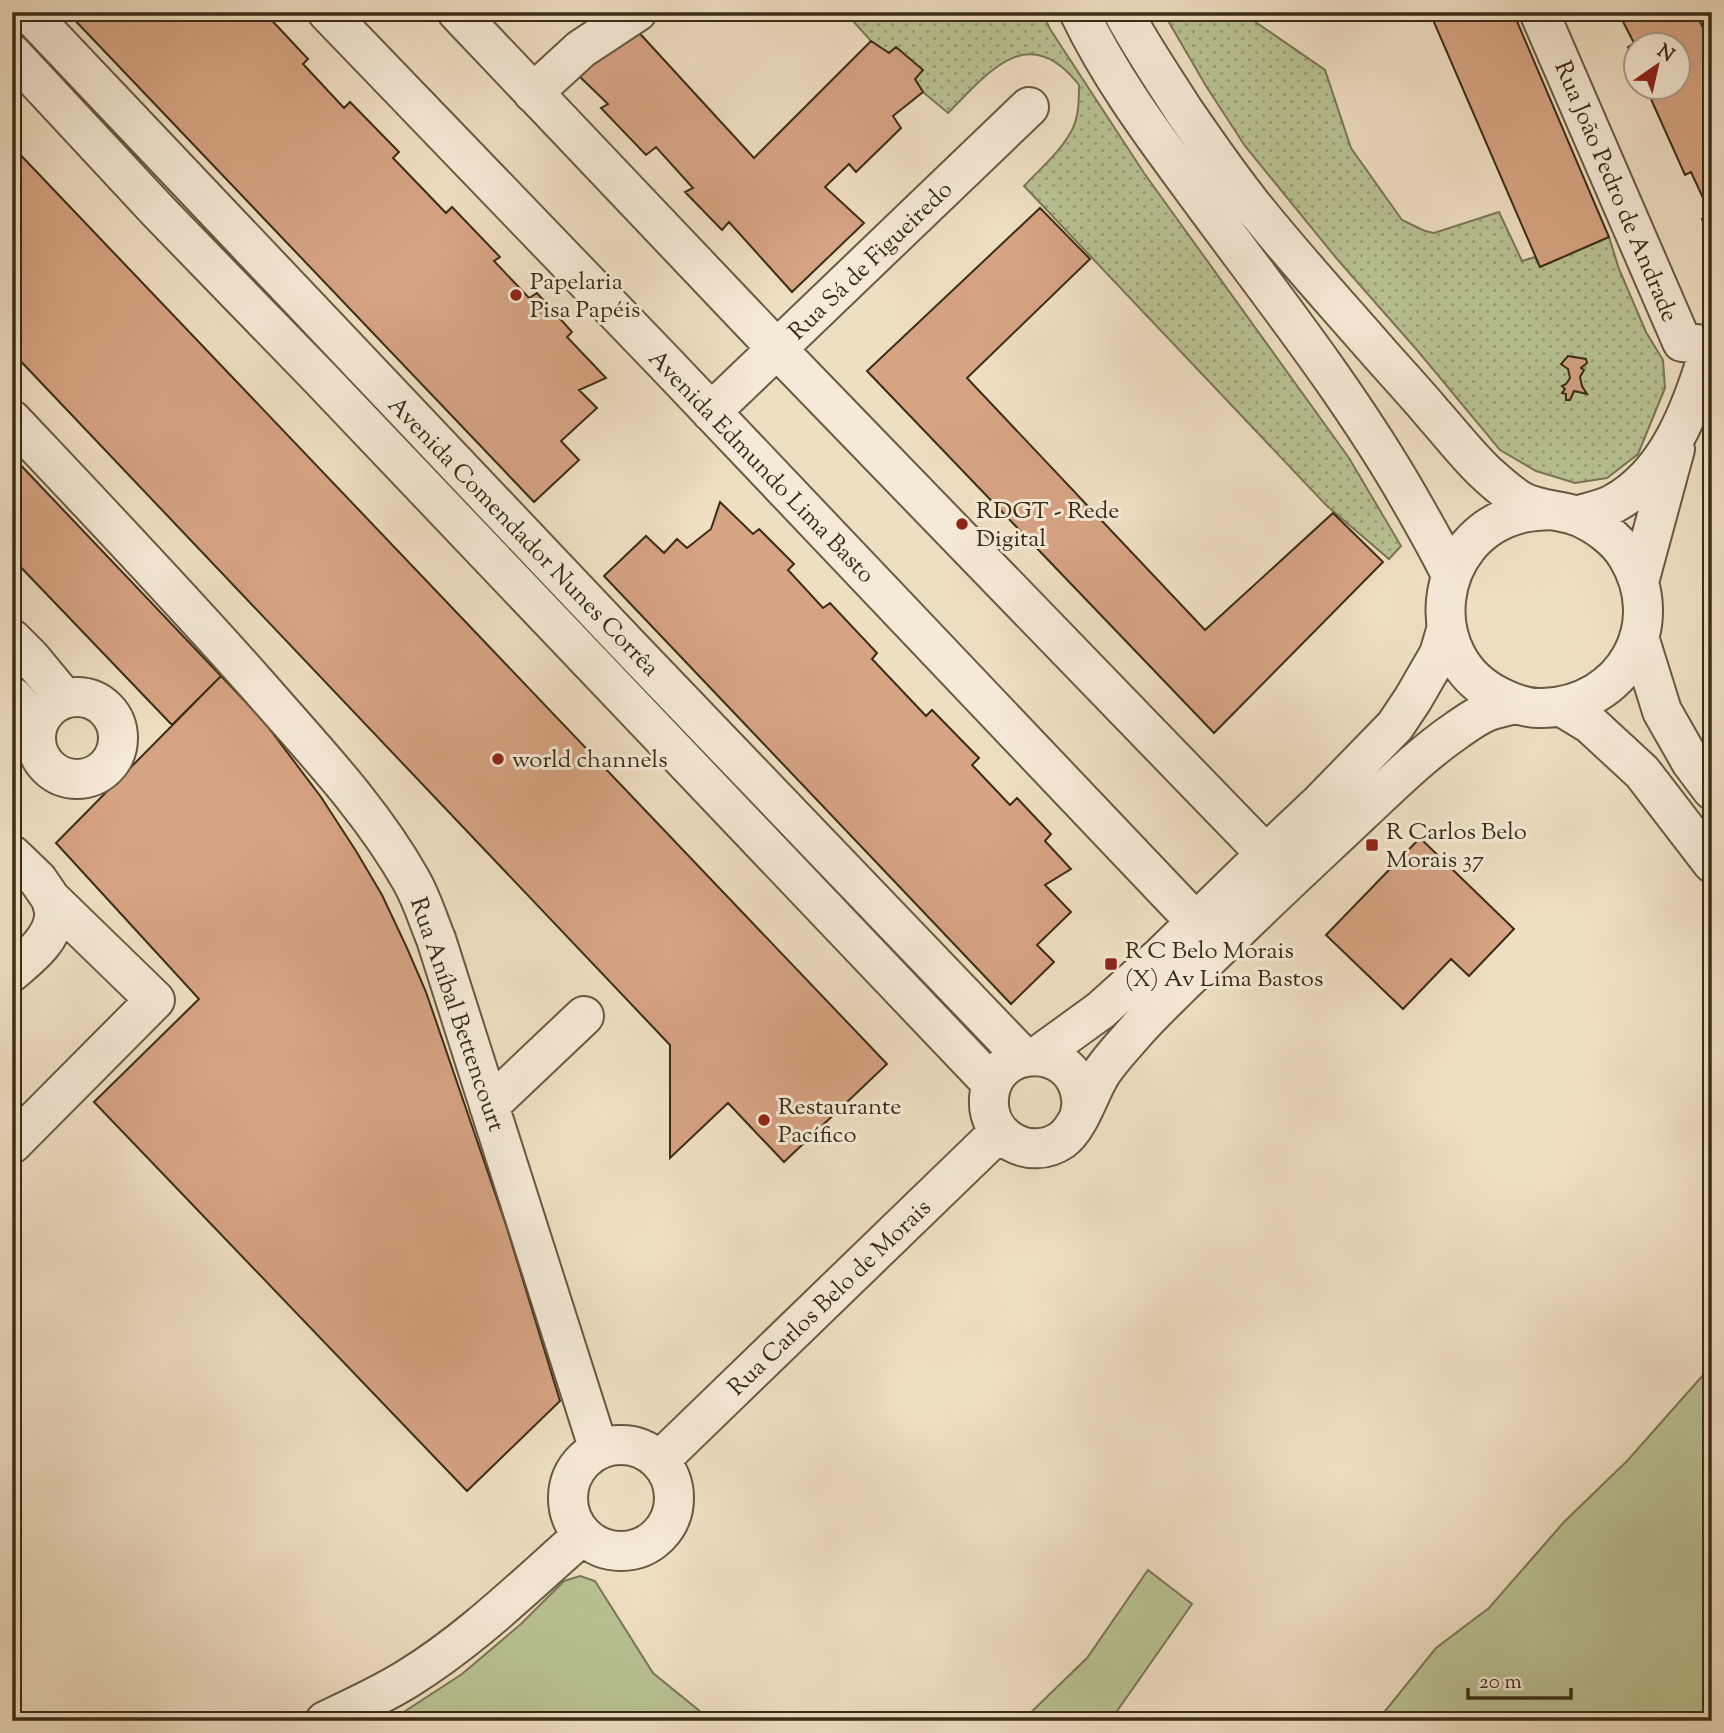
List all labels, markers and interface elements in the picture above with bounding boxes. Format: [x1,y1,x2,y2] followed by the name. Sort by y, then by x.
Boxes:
[1622,32,1692,102] north arrow
[1651,39,1679,69] text: N
[1545,56,1686,328] street label: Rua João Pedro de Andrade
[782,174,961,349] street label: Rua Sá de Figueiredo
[530,266,640,328] place label: Papelaria Pisa Papéis
[508,287,524,303] marker: Papelaria Pisa Papéis
[640,343,882,592] street label: Avenida Edmundo Lima Basto
[379,390,666,685] street label: Avenida Comendador Nunes Corrêa
[976,495,1119,557] place label: RDGT - Rede Digital
[954,516,970,532] marker: RDGT - Rede Digital
[512,744,668,778] place label: world channels
[490,751,506,767] marker: world channels
[1386,816,1527,878] place label: R Carlos Belo Morais 37
[1364,837,1380,853] marker: R Carlos Belo Morais 37
[400,893,512,1136] street label: Rua Aníbal Bettencourt
[1125,935,1323,997] place label: R C Belo Morais (X) Av Lima Bastos
[1103,956,1119,972] marker: R C Belo Morais (X) Av Lima Bastos
[778,1091,901,1153] place label: Restaurante Pacífico
[756,1112,772,1128] marker: Restaurante Pacífico
[721,1192,940,1405] street label: Rua Carlos Belo de Morais
[1468,1656,1572,1700] scale bar
[1479,1668,1522,1698] text: 20 m

